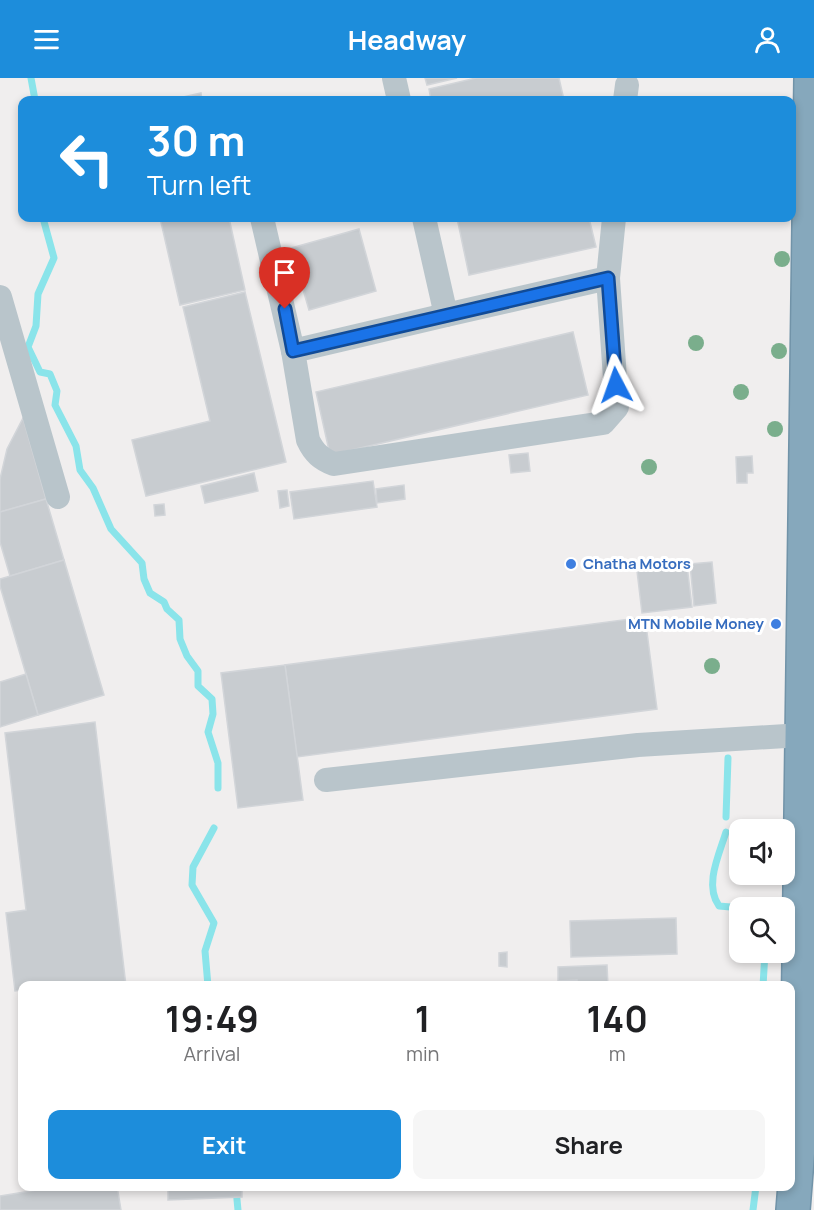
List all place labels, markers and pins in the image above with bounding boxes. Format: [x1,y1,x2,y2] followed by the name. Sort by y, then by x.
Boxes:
[259,247,310,309] pin
[583,553,691,574] place label: Chatha Motors
[564,557,578,571] marker: Chatha Motors
[628,613,765,634] place label: MTN Mobile Money
[769,617,783,631] marker: MTN Mobile Money

